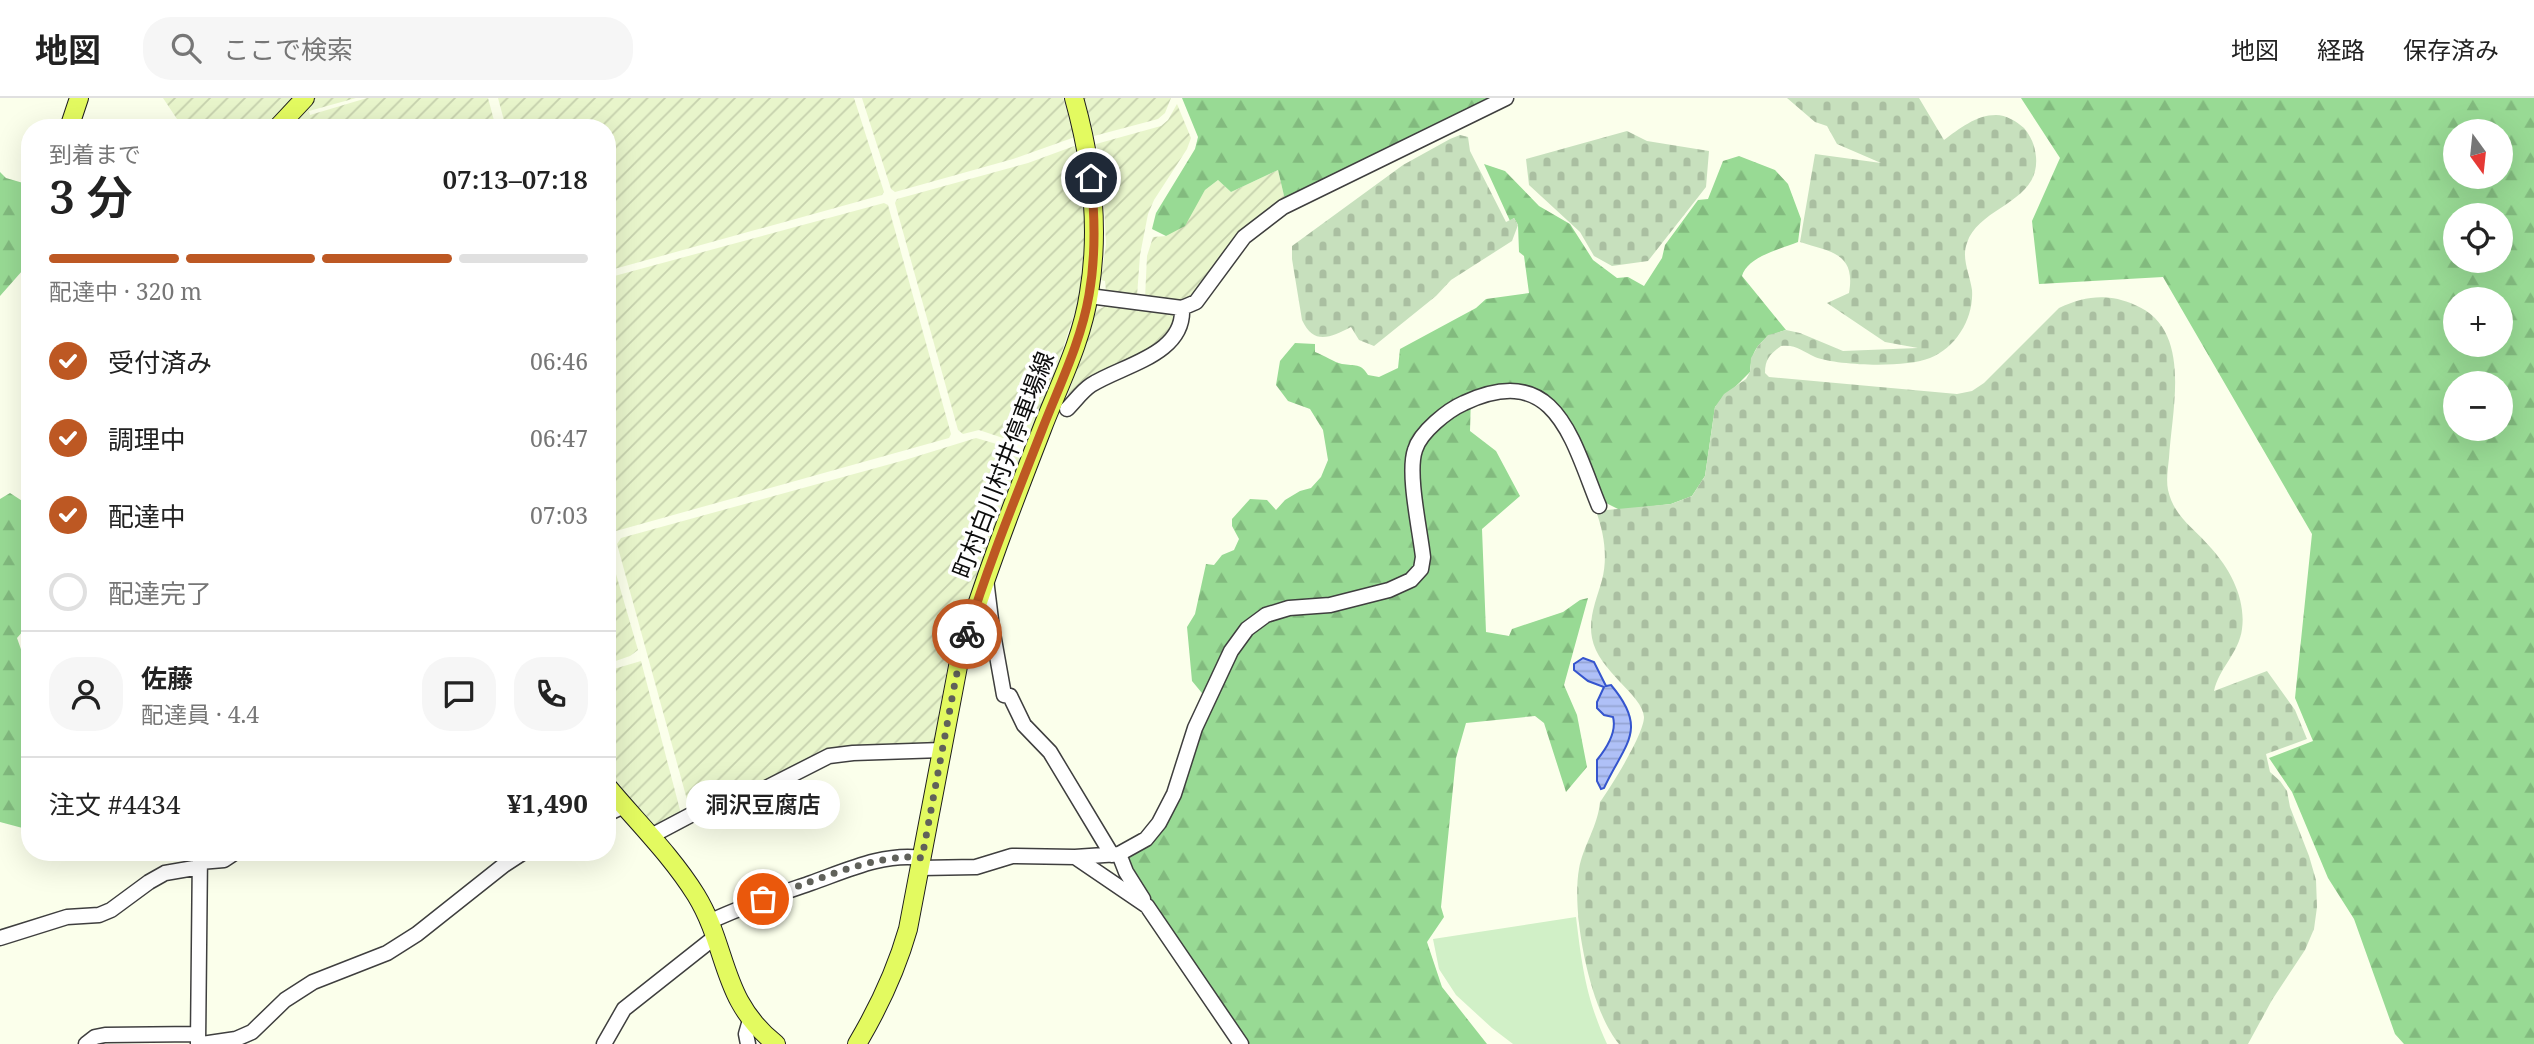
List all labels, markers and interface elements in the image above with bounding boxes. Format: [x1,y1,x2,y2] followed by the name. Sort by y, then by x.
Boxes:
[143,17,633,80] search box
[35,27,101,72] text: 地図
[167,29,205,67] icon: search
[223,31,353,67] text: ここで検索
[2231,33,2279,66] text: 地図
[2317,33,2365,66] text: 経路
[2403,33,2499,66] text: 保存済み
[2443,119,2513,189] north arrow
[2443,119,2513,441] map controls
[49,138,141,170] text: 到着まで
[1061,148,1121,208] pin
[1072,159,1110,197] icon: home
[442,161,588,197] text: 07:13–07:18
[49,165,133,227] text: 3 分
[2443,203,2513,273] button: locate
[49,275,202,307] text: 配達中 · 320 m
[2443,287,2513,357] button: +
[49,342,87,380] icon: check
[108,344,212,380] text: 受付済み
[530,345,588,377] text: 06:46
[944,347,1061,582] street label: 町村白川村井停車場線
[2443,371,2513,441] button: −
[49,419,87,457] icon: check
[108,421,186,457] text: 調理中
[530,422,588,454] text: 06:47
[49,496,87,534] icon: check
[108,498,186,534] text: 配達中
[530,499,588,531] text: 07:03
[108,575,212,611] text: 配達完了
[932,599,1002,669] courier
[948,615,986,653] icon: bike
[49,657,123,731] button: person
[422,657,496,731] button: chat
[514,657,588,731] button: phone
[141,660,193,696] text: 佐藤
[141,698,259,730] text: 配達員 · 4.4
[686,780,840,829] callout: 洞沢豆腐店
[507,785,588,821] text: ¥1,490
[49,786,180,822] text: 注文 #4434
[706,788,821,820] text: 洞沢豆腐店
[733,869,793,929] pin
[744,880,782,918] icon: bag

